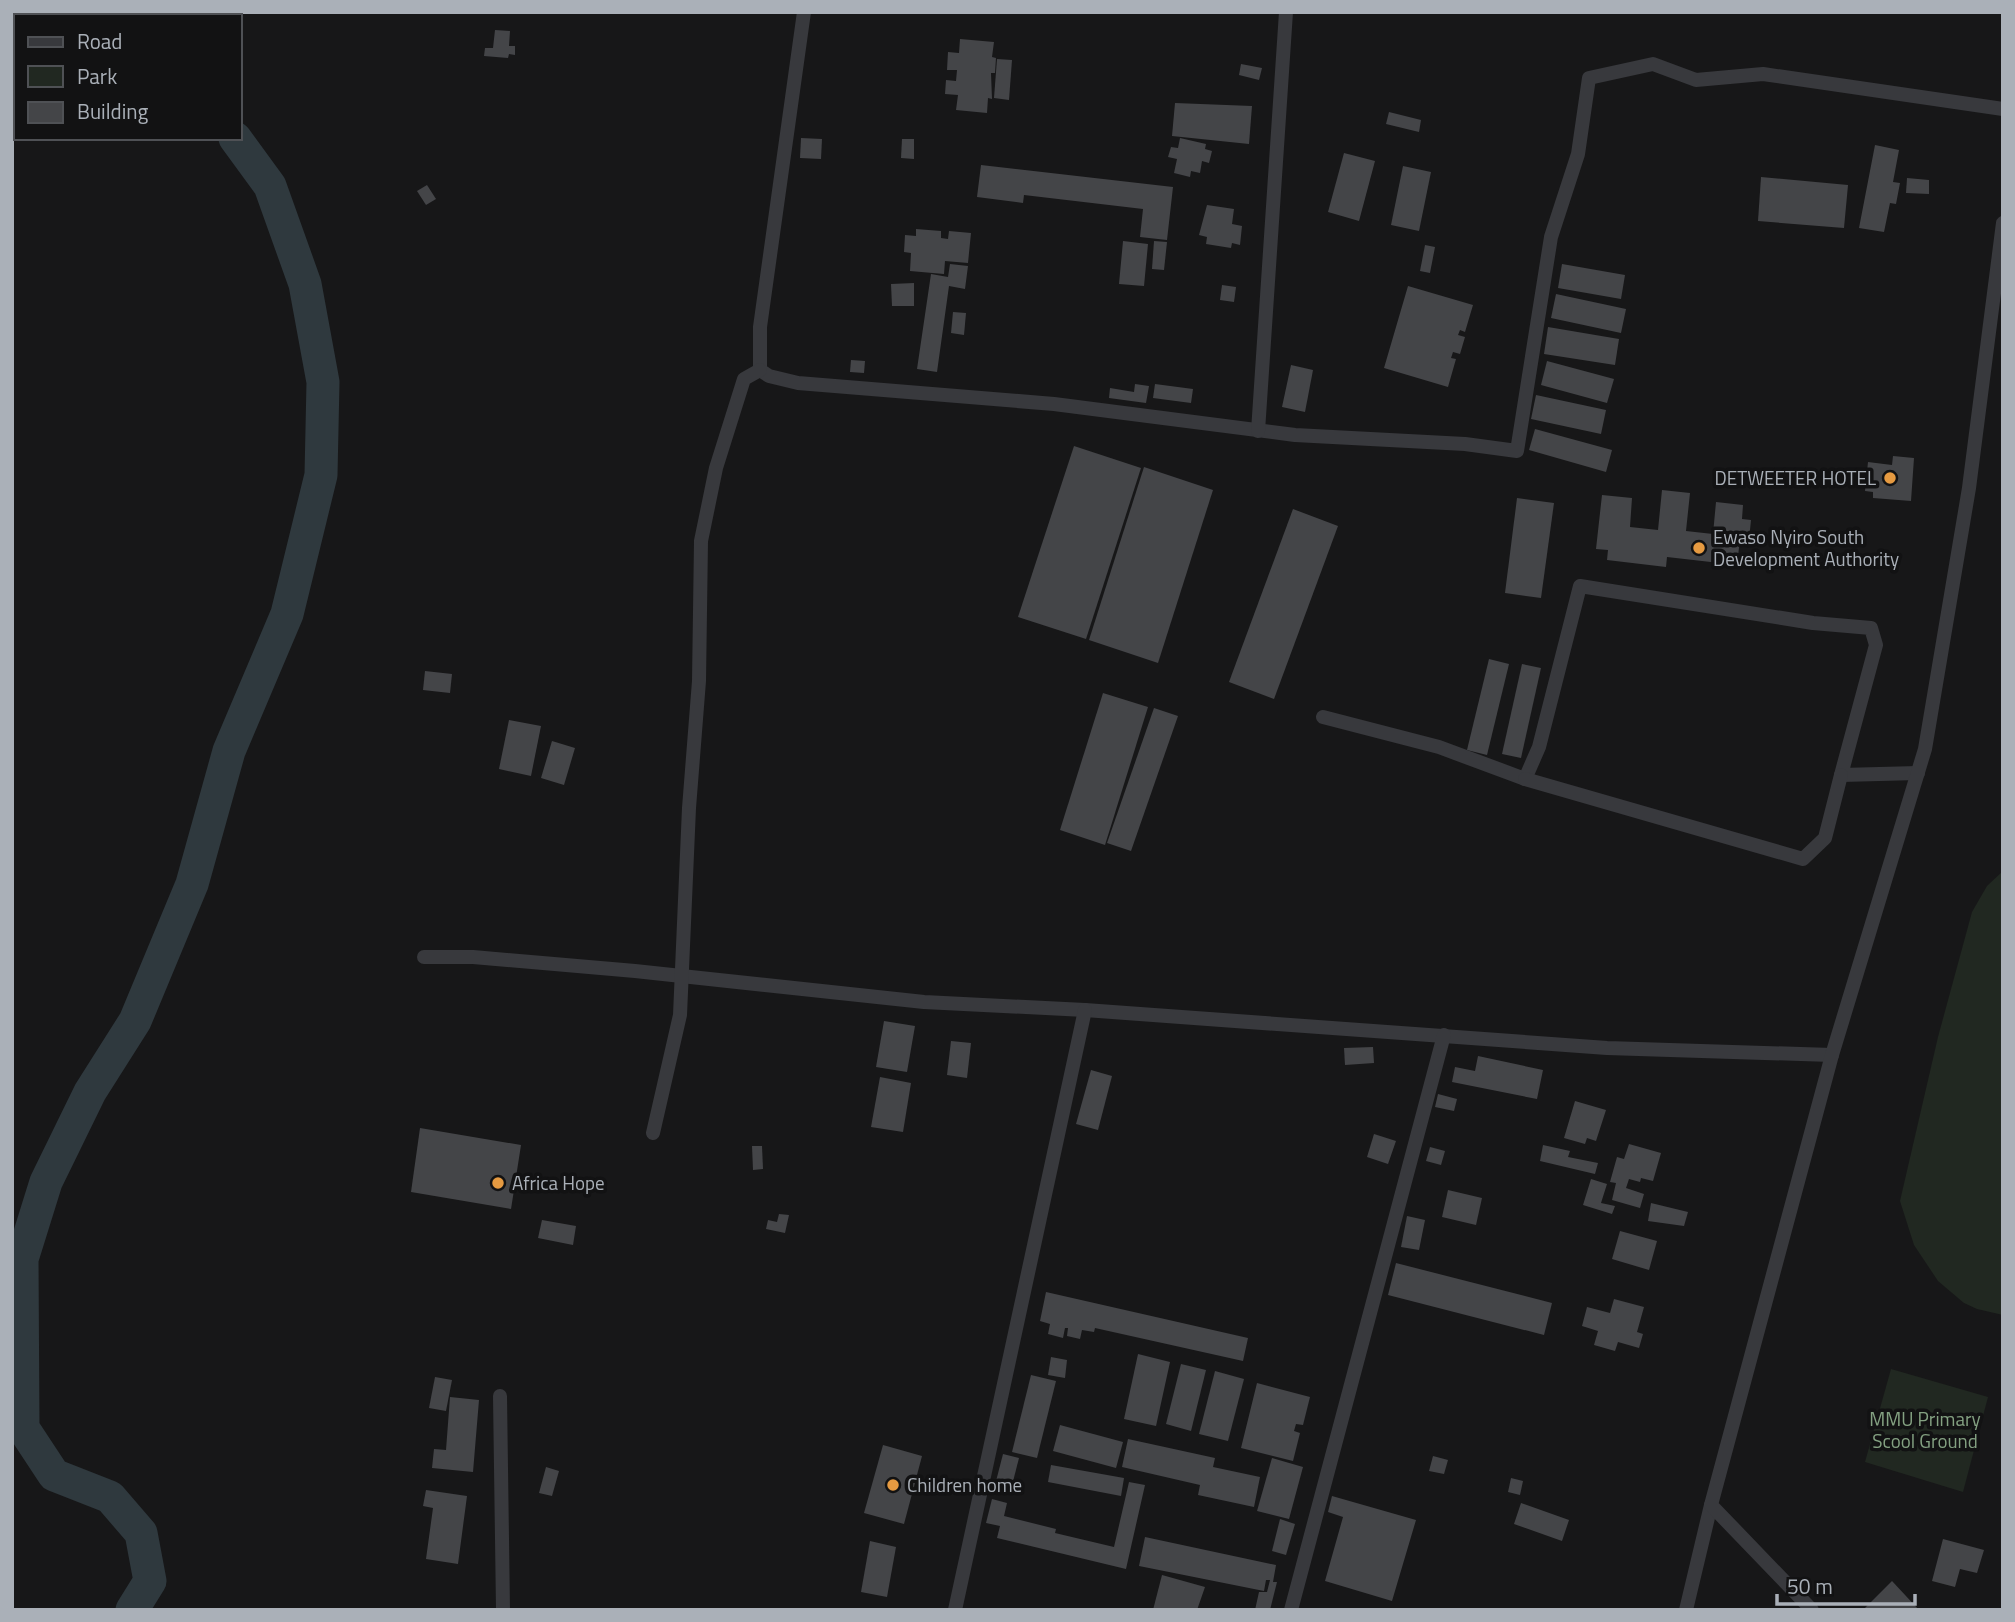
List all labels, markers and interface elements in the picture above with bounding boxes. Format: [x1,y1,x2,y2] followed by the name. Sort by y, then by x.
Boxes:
[14,14,242,140] legend
[77,25,122,57] text: Road
[77,60,117,92] text: Park
[77,95,149,127] text: Building
[1714,463,1876,492] place label: DETWEETER HOTEL
[1882,470,1898,486] marker: DETWEETER HOTEL
[1713,522,1899,573] place label: Ewaso Nyiro South Development Authority
[1691,540,1707,556] marker: Ewaso Nyiro South Development Authority
[512,1168,605,1197] place label: Africa Hope
[490,1175,506,1191] marker: Africa Hope
[1869,1404,1981,1455] park label: MMU Primary Scool Ground
[907,1470,1022,1499] place label: Children home
[885,1477,901,1493] marker: Children home
[1777,1562,1915,1606] scale bar
[1787,1570,1833,1602] text: 50 m

